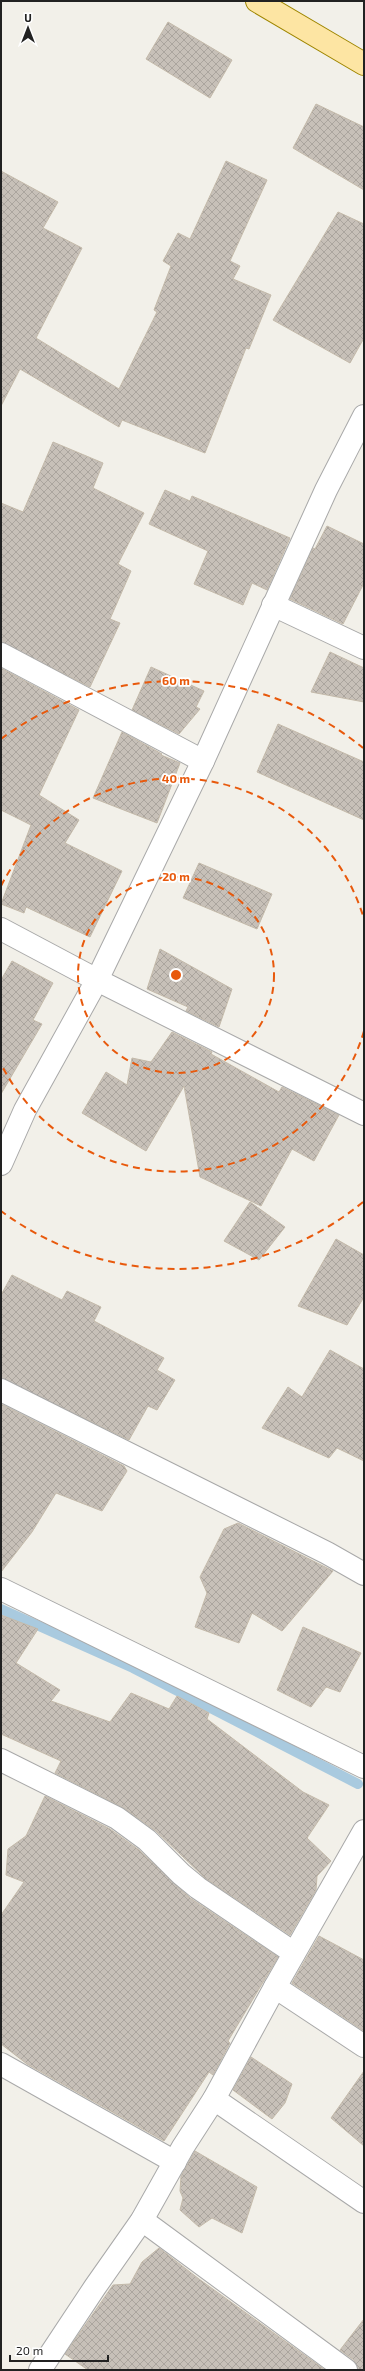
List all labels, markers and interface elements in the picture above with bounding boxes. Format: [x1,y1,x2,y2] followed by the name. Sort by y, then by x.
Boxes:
[8,8,48,48] north arrow
[24,11,32,24] text: U
[162,673,190,687] text: 60 m
[162,771,190,785] text: 40 m
[162,869,190,883] text: 20 m
[169,968,183,982] centre of rings
[10,2337,108,2363] scale bar
[16,2343,43,2357] text: 20 m

